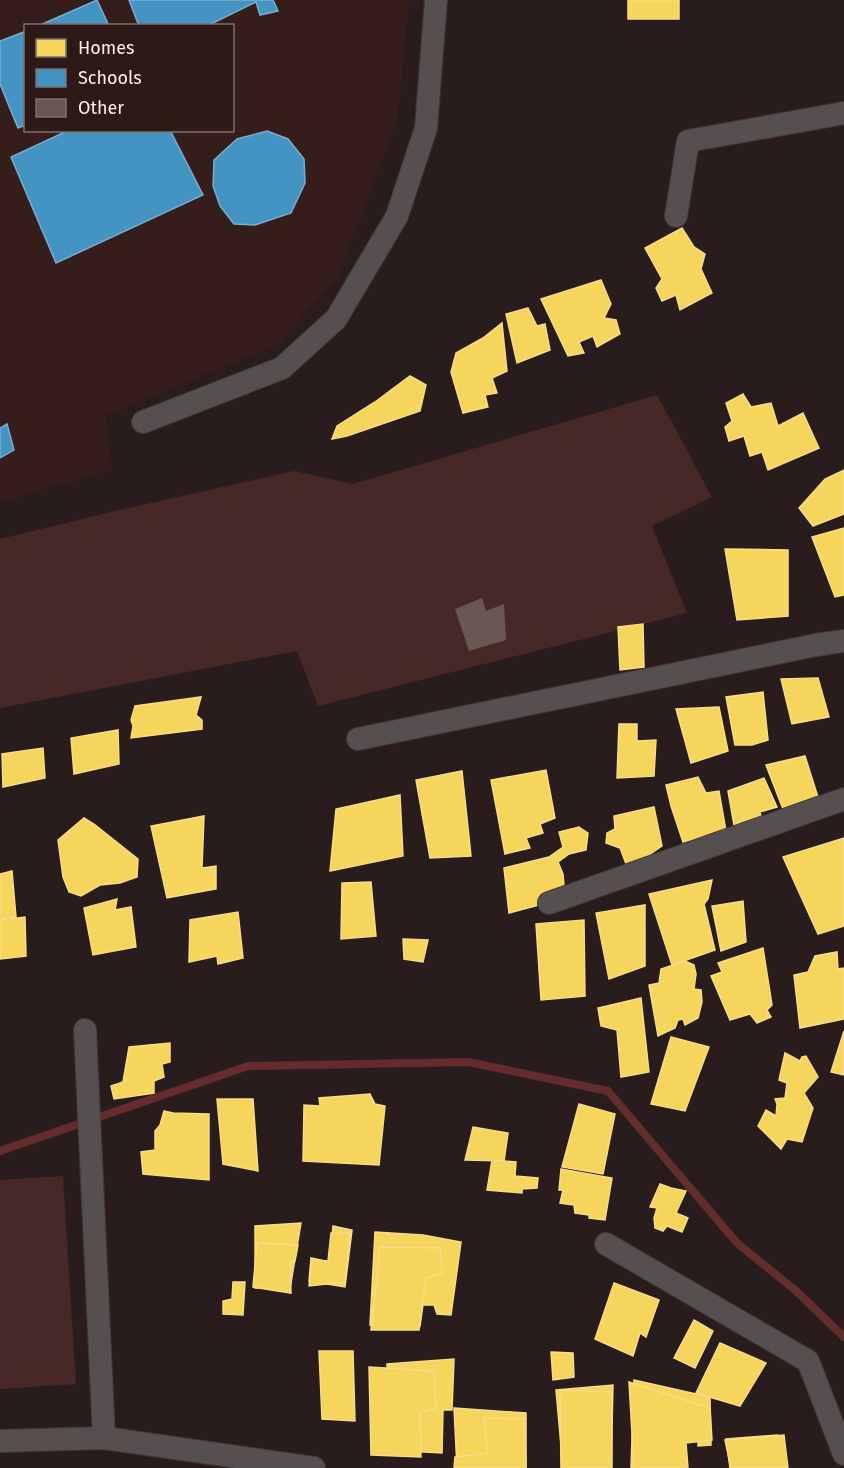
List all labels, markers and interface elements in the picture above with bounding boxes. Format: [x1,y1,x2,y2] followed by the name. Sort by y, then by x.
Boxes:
[24,24,234,132] legend
[78,37,134,59] text: Homes
[78,67,142,89] text: Schools
[78,97,124,119] text: Other

